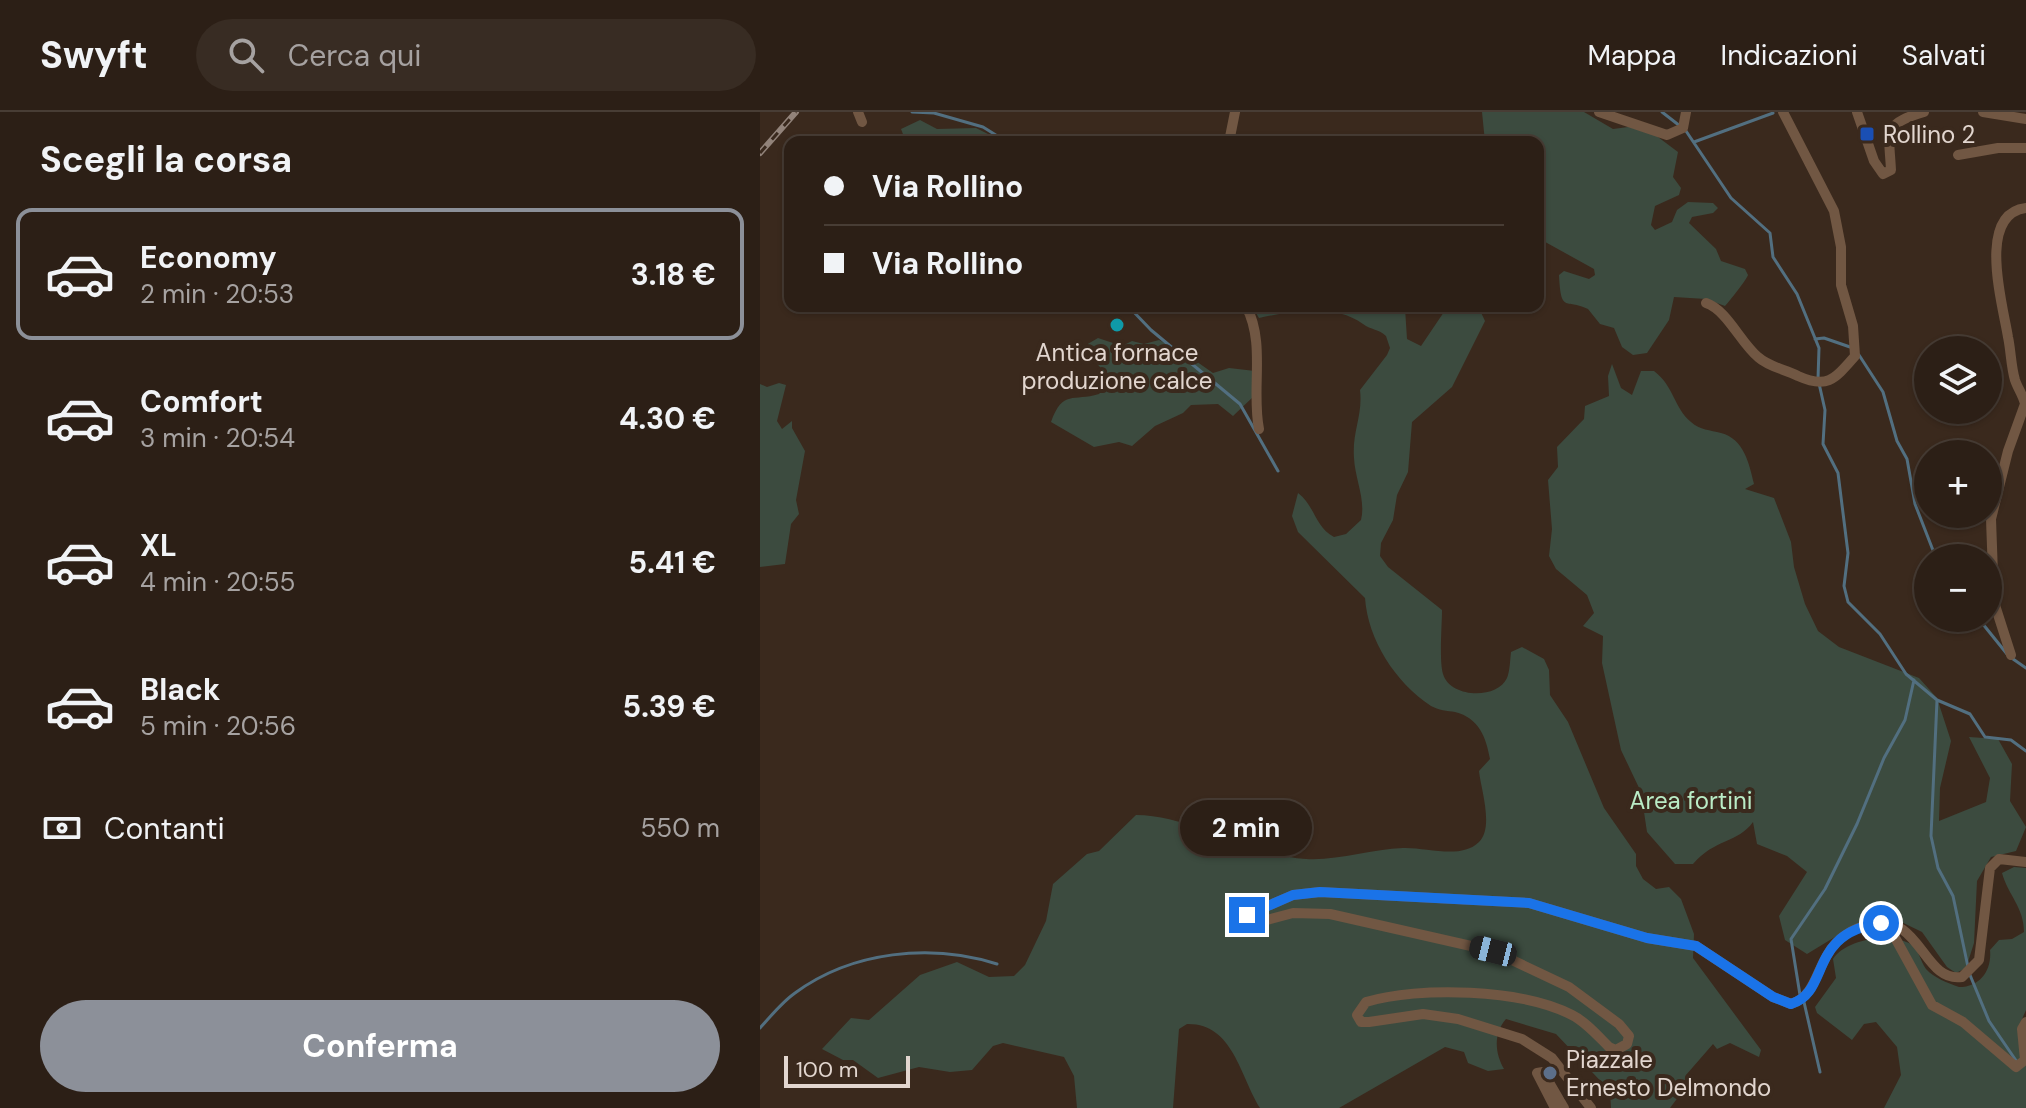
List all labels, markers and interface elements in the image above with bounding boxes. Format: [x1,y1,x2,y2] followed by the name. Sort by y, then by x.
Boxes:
[196,19,756,91] search box
[40,30,148,80] text: Swyft
[224,33,268,77] icon: search
[288,36,421,75] text: Cerca qui
[1588,37,1677,74] text: Mappa
[1721,37,1858,74] text: Indicazioni
[1902,37,1986,74] text: Salvati
[1883,119,1975,150] place label: Rollino 2
[1858,125,1876,143] marker: Rollino 2
[40,136,292,183] text: Scegli la corsa
[872,167,1023,206] text: Via Rollino
[44,238,116,310] icon: car
[140,238,277,277] text: Economy
[872,244,1023,283] text: Via Rollino
[631,255,716,294] text: 3.18 €
[140,277,294,311] text: 2 min · 20:53
[1108,316,1126,334] marker: Antica fornace produzione calce
[1914,336,2002,632] map controls
[1914,336,2002,424] button: layers
[1022,337,1212,396] place label: Antica fornace produzione calce
[44,382,116,454] icon: car
[140,382,263,421] text: Comfort
[619,399,716,438] text: 4.30 €
[140,421,295,455] text: 3 min · 20:54
[1914,440,2002,528] button: +
[44,526,116,598] icon: car
[140,526,177,565] text: XL
[629,543,716,582] text: 5.41 €
[1914,544,2002,632] button: −
[140,565,295,599] text: 4 min · 20:55
[44,670,116,742] icon: car
[140,670,220,709] text: Black
[623,687,716,726] text: 5.39 €
[140,709,296,743] text: 5 min · 20:56
[1630,785,1752,816] park label: Area fortini
[1181,799,1313,855] callout: 2 min
[40,806,84,850] icon: cash
[104,809,225,848] text: Contanti
[640,811,720,845] text: 550 m
[1212,811,1280,845] text: 2 min
[1229,897,1265,933] route end
[1863,905,1899,941] route start
[1467,934,1519,968] car
[40,1000,720,1092] button: Conferma
[1566,1044,1771,1103] place label: Piazzale Ernesto Delmondo
[784,1052,910,1088] scale bar
[796,1055,858,1084] text: 100 m
[1541,1064,1559,1082] marker: Piazzale Ernesto Delmondo

